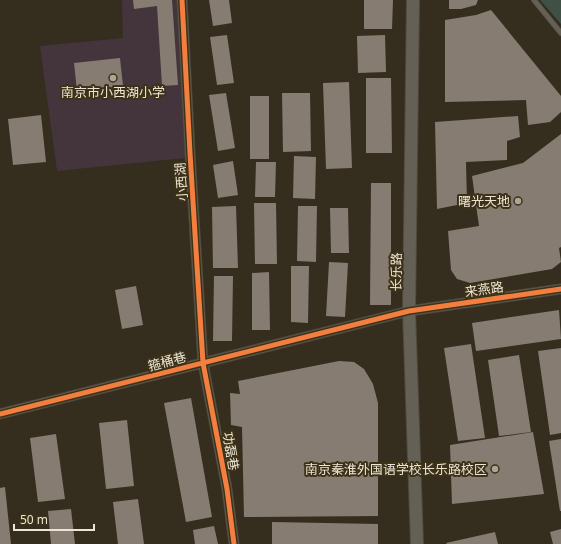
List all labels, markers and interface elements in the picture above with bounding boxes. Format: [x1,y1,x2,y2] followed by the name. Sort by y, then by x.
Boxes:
[108,73,118,83] marker: 南京市小西湖小学
[61,83,165,101] place label: 南京市小西湖小学
[171,162,191,202] street label: 小西湖
[458,192,510,210] place label: 曙光天地
[513,196,523,206] marker: 曙光天地
[387,252,405,292] street label: 长乐路
[463,277,505,301] street label: 来燕路
[146,347,188,375] street label: 箍桶巷
[219,430,243,472] street label: 功磊巷
[305,460,487,478] place label: 南京秦淮外国语学校长乐路校区
[490,464,500,474] marker: 南京秦淮外国语学校长乐路校区
[14,506,94,532] scale bar
[20,511,48,528] text: 50 m

